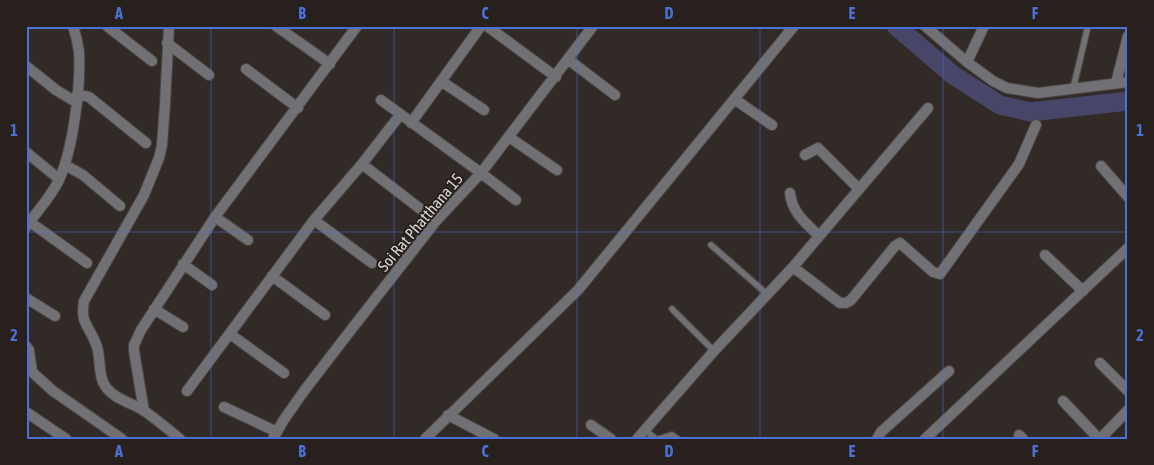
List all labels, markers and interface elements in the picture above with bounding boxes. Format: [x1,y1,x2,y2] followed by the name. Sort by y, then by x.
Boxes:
[114,4,123,22] text: A
[298,4,306,22] text: B
[481,4,489,22] text: C
[665,4,674,22] text: D
[849,4,856,22] text: E
[1032,4,1039,22] text: F
[10,121,18,139] text: 1
[1136,121,1144,139] text: 1
[374,169,466,275] street label: Soi Rat Phatthana 15
[10,326,18,344] text: 2
[1136,326,1144,344] text: 2
[114,442,123,460] text: A
[298,442,306,460] text: B
[481,442,489,460] text: C
[665,442,674,460] text: D
[849,442,856,460] text: E
[1032,442,1039,460] text: F

